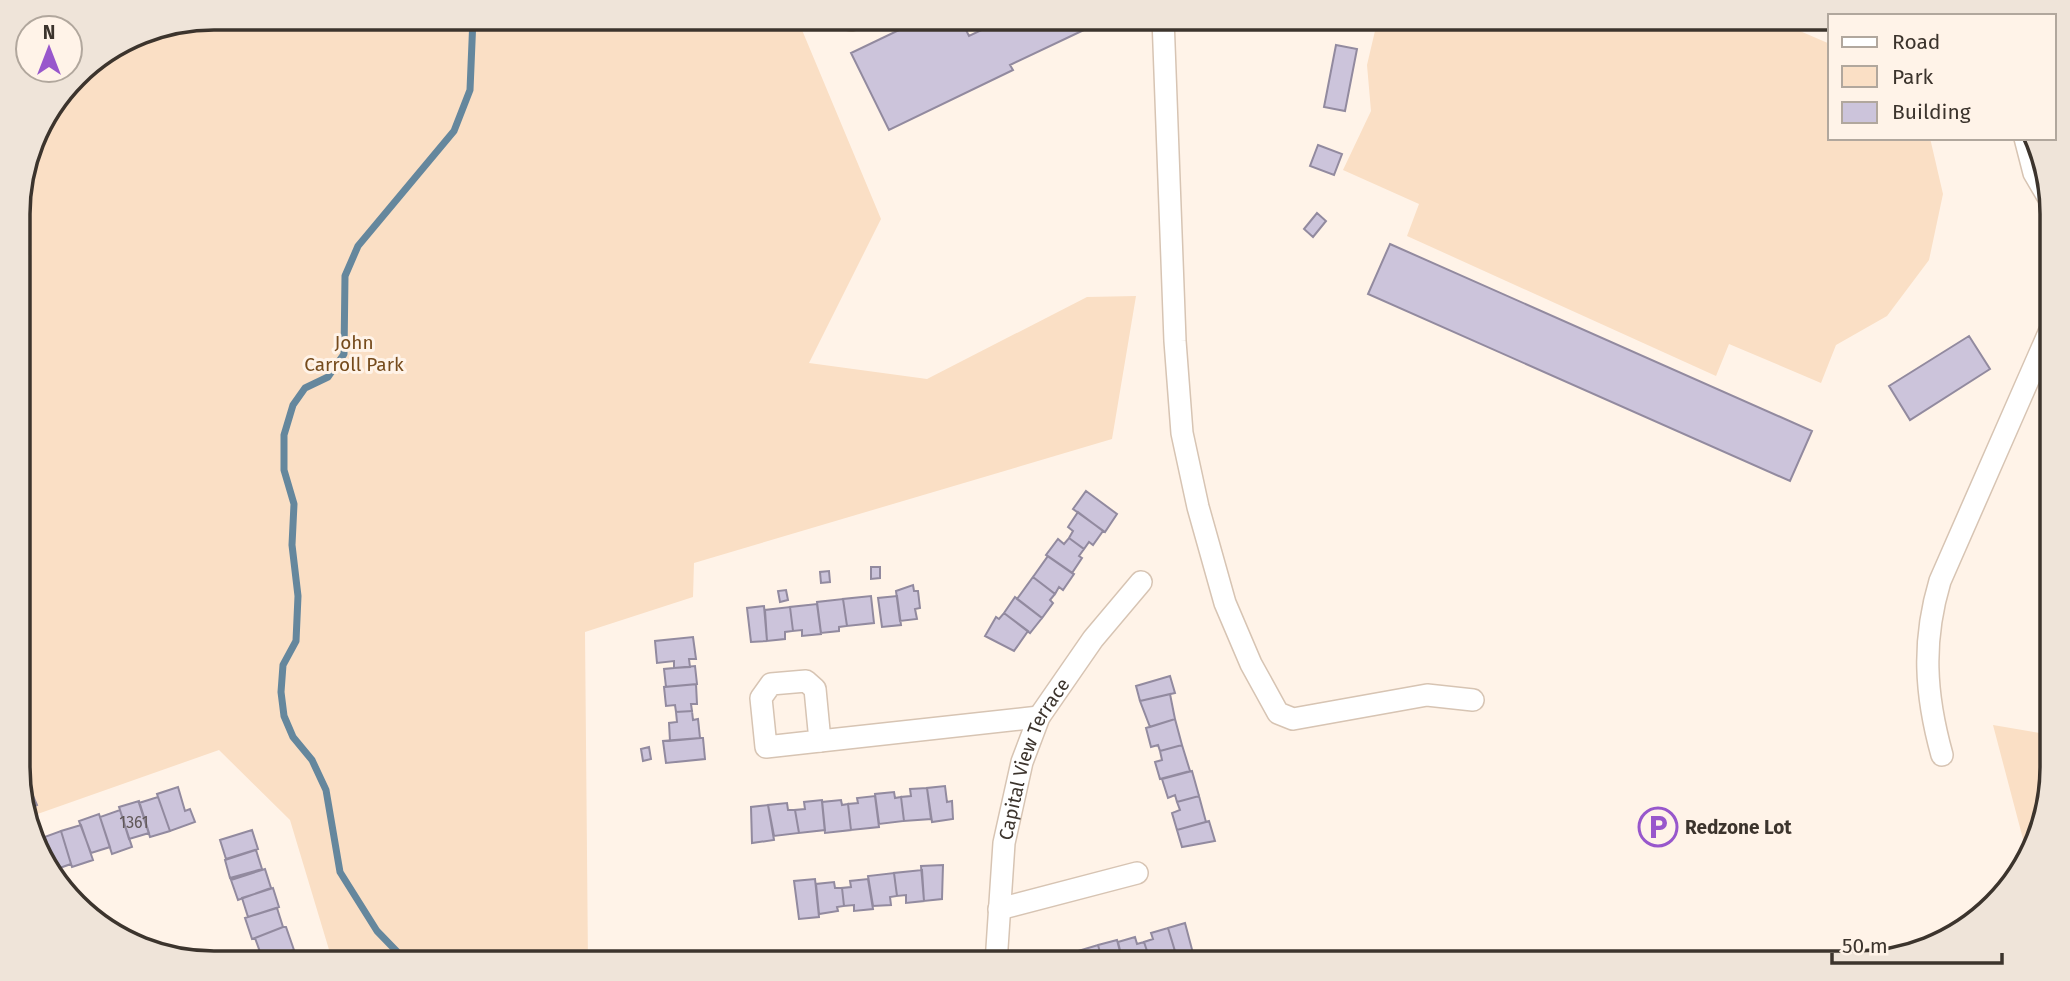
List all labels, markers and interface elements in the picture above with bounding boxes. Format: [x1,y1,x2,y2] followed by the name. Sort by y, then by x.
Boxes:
[14,14,84,84] north arrow
[1828,14,2056,140] legend
[43,21,55,44] text: N
[1892,29,1940,55] text: Road
[1892,64,1934,90] text: Park
[1892,99,1971,125] text: Building
[304,331,404,376] park label: John Carroll Park
[994,674,1074,842] street label: Capital View Terrace
[1637,806,1679,848] parking icon: Redzone Lot
[119,813,149,832] house number: 1361
[1685,816,1792,839] place label: Redzone Lot
[1832,922,2002,966] scale bar
[1842,933,1888,959] text: 50 m

